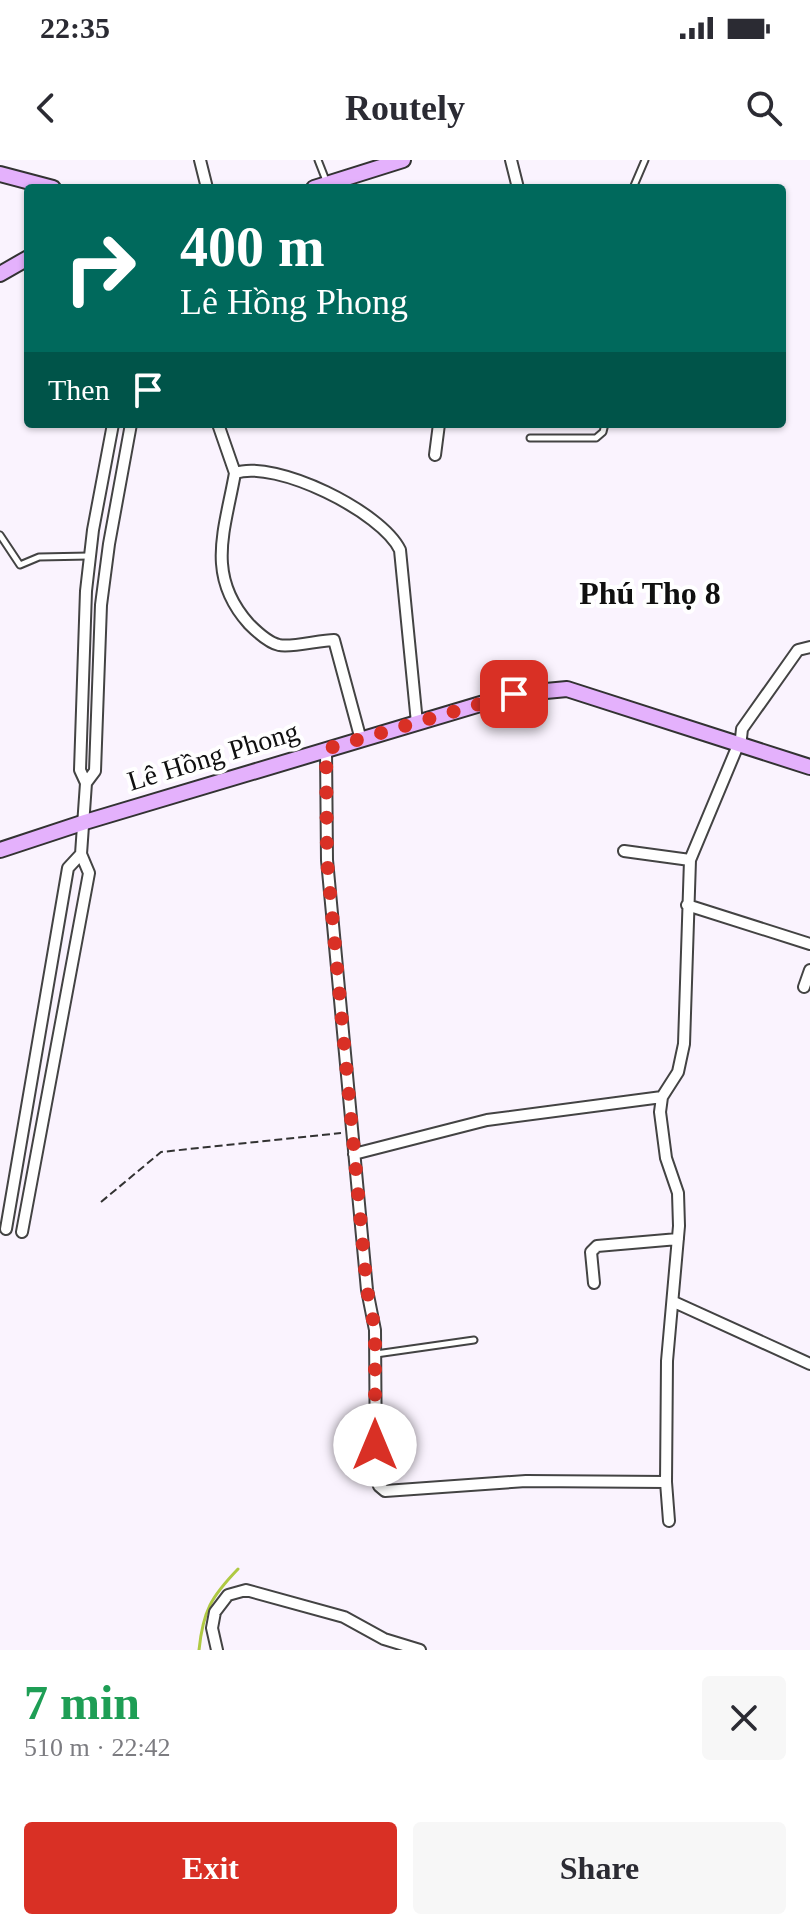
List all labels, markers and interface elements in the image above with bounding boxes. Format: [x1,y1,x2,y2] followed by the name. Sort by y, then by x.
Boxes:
[40,11,110,44] text: 22:35
[24,86,68,130] icon: back
[742,86,786,130] icon: search
[345,88,465,128] text: Routely
[48,216,152,320] icon: right
[180,216,325,278] text: 400 m
[180,282,408,322] text: Lê Hồng Phong
[126,368,170,412] icon: arrive
[48,373,110,406] text: Then
[579,575,721,611] district label: Phú Thọ 8
[480,660,548,728] pin
[492,672,536,716] icon: arrive
[124,715,302,797] street label: Lê Hồng Phong
[333,1403,417,1487] position arrow
[24,1676,140,1729] text: 7 min
[702,1676,786,1760] button: close
[24,1733,171,1762] text: 510 m · 22:42
[24,1822,397,1914] button: Exit
[413,1822,786,1914] button: Share

